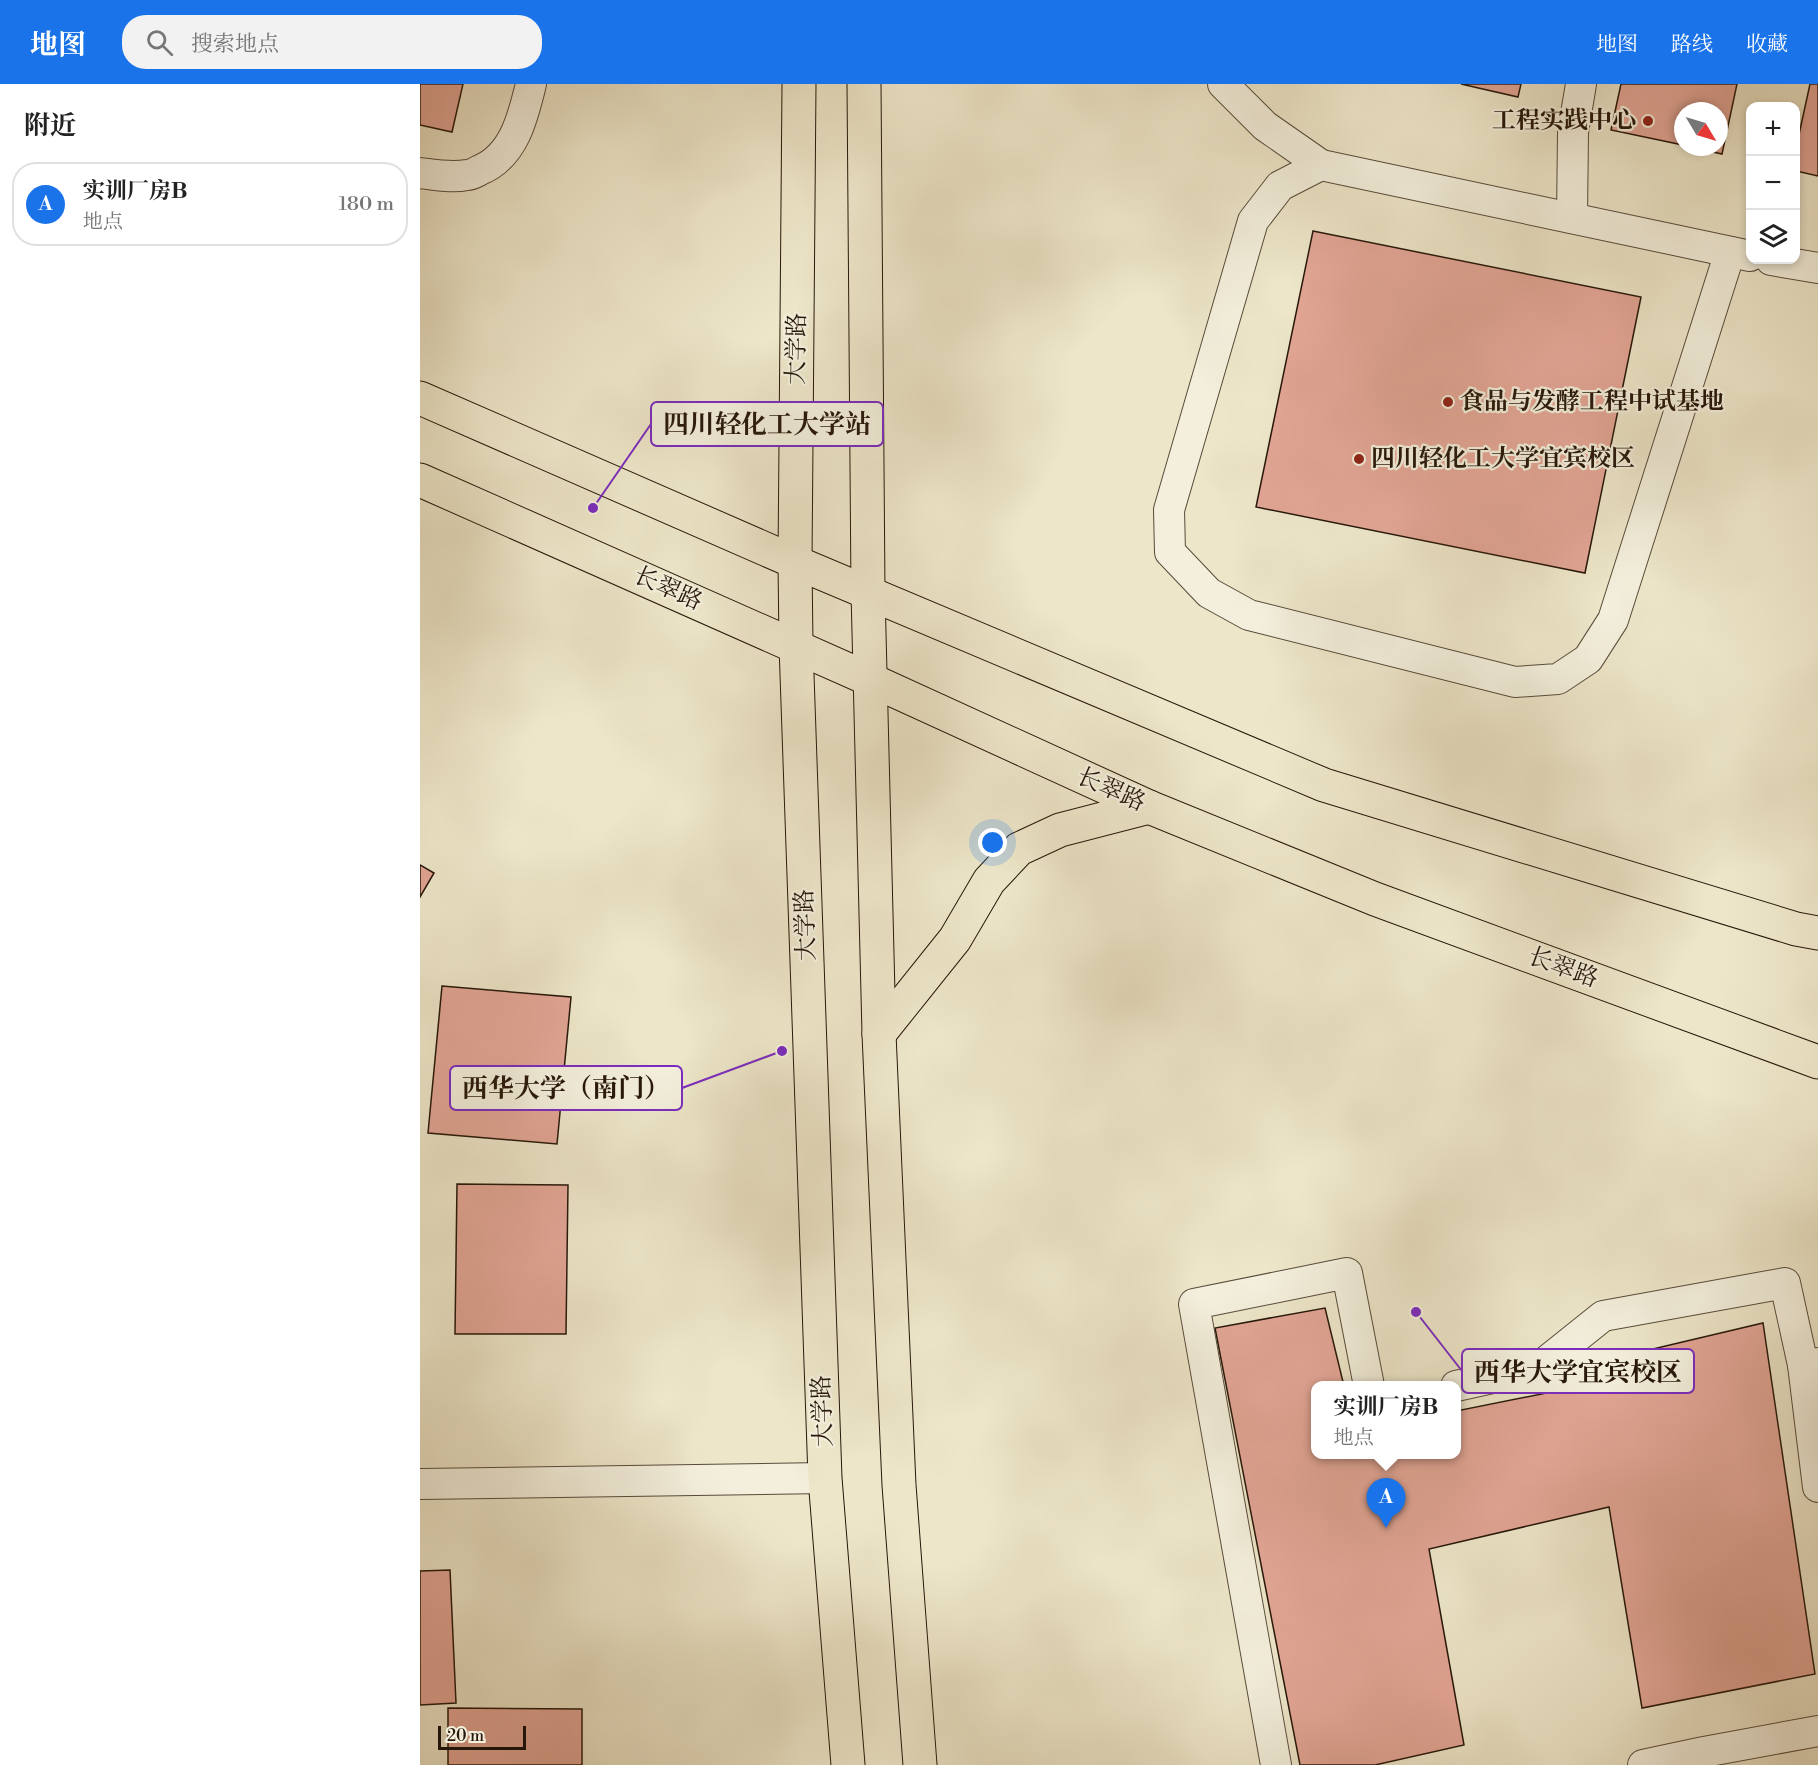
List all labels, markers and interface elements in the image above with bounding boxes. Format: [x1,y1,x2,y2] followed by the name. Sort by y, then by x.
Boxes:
[122,15,542,69] search box
[143,26,176,59] icon: search
[30,28,86,63] text: 地图
[191,31,279,58] text: 搜索地点
[1596,32,1638,58] text: 地图
[1671,32,1713,58] text: 路线
[1746,32,1788,58] text: 收藏
[1674,102,1728,156] north arrow
[1746,102,1800,264] map controls
[1746,102,1800,156] button: +
[1492,106,1636,136] place label: 工程实践中心
[24,110,76,142] text: 附近
[1641,114,1655,128] marker: 工程实践中心
[1746,156,1800,210] button: −
[83,178,188,205] text: 实训厂房B
[38,192,53,217] text: A
[339,192,394,217] text: 180 m
[83,210,123,235] text: 地点
[1746,210,1800,264] button: layers
[781,313,813,385] street label: 大学路
[1460,387,1724,417] place label: 食品与发酵工程中试基地
[1441,395,1455,409] marker: 食品与发酵工程中试基地
[651,402,883,446] callout: 四川轻化工大学站
[663,409,871,441] text: 四川轻化工大学站
[1371,444,1635,474] place label: 四川轻化工大学宜宾校区
[1352,452,1366,466] marker: 四川轻化工大学宜宾校区
[629,561,707,617] street label: 长翠路
[1072,762,1150,818] street label: 长翠路
[978,828,1007,857] your location
[790,888,822,962] street label: 大学路
[1524,942,1602,994] street label: 长翠路
[450,1066,682,1110] callout: 西华大学（南门）
[462,1073,670,1105] text: 西华大学（南门）
[1462,1349,1694,1393] callout: 西华大学宜宾校区
[1474,1357,1682,1389] text: 西华大学宜宾校区
[807,1374,839,1448] street label: 大学路
[1311,1381,1461,1459] popup
[1334,1394,1438,1421] text: 实训厂房B
[1334,1426,1374,1451] text: 地点
[1366,1478,1406,1528] pin: A
[438,1723,526,1750] scale bar
[447,1726,484,1746] text: 20 m

